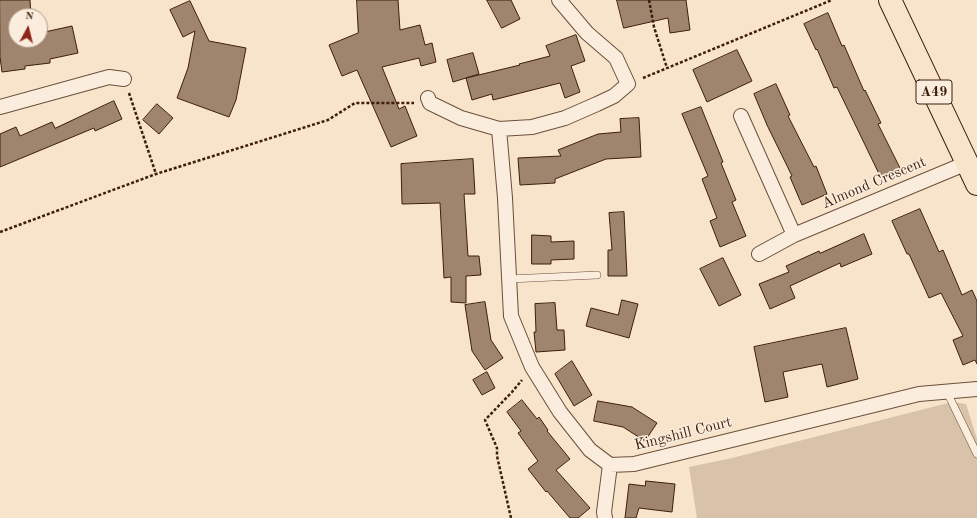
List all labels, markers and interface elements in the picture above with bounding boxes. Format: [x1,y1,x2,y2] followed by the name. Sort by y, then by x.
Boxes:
[8,8,48,48] north arrow
[25,11,34,23] text: N
[916,80,952,104] road number: A49
[819,153,929,213] street label: Almond Crescent
[633,413,733,455] street label: Kingshill Court

